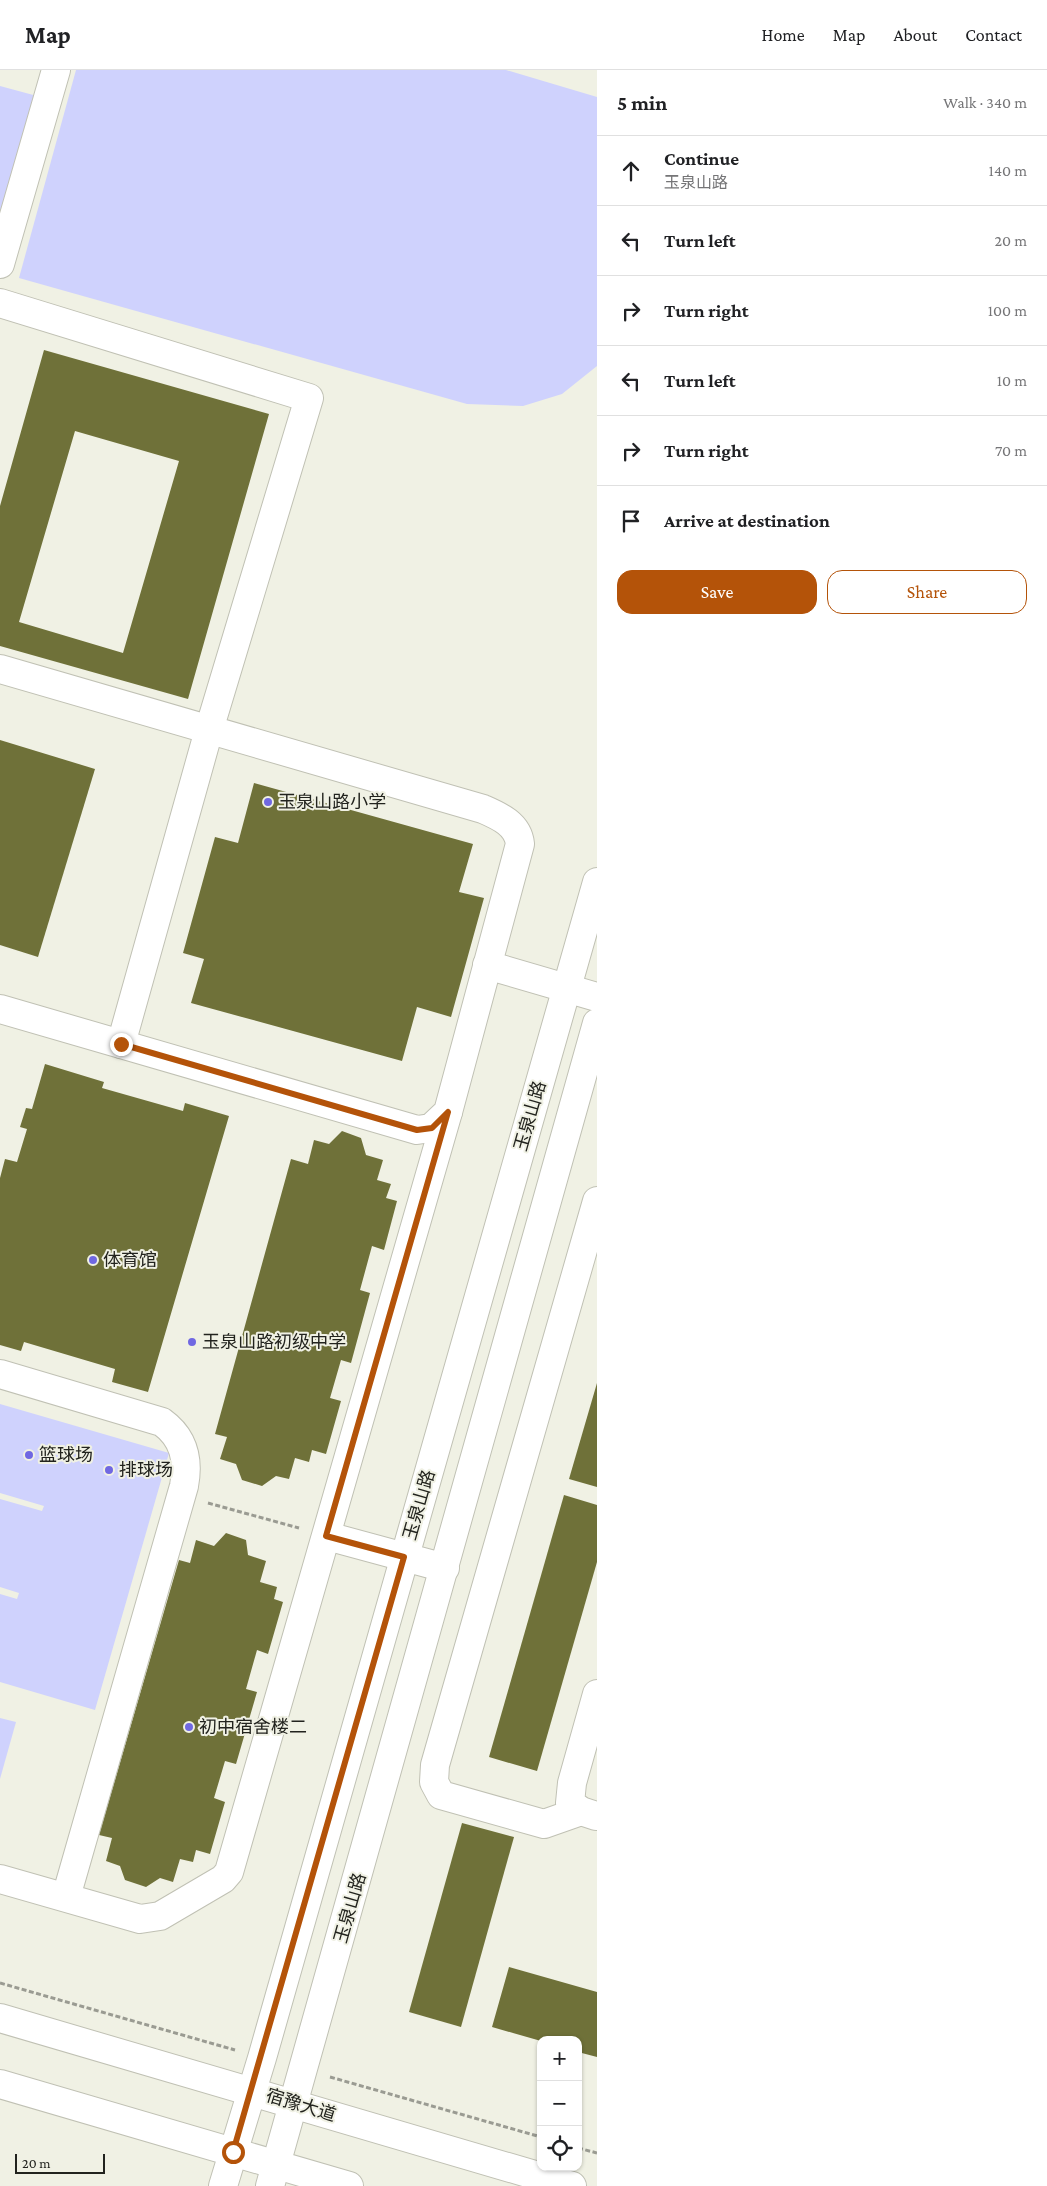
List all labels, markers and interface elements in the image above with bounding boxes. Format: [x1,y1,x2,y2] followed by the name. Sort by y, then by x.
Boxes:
[25,21,71,48] text: Map
[762,25,805,45] text: Home
[833,25,865,45] text: Map
[893,25,937,45] text: About
[965,25,1022,45] text: Contact
[617,91,667,115] text: 5 min
[943,94,1027,111] text: Walk · 340 m
[664,148,739,169] text: Continue
[617,157,645,185] icon: ahead
[989,162,1027,179] text: 140 m
[664,174,728,191] text: 玉泉山路
[617,227,645,255] icon: left
[664,230,736,251] text: Turn left
[994,232,1027,249] text: 20 m
[617,297,645,325] icon: right
[664,300,749,321] text: Turn right
[988,302,1027,319] text: 100 m
[617,367,645,395] icon: left
[664,370,736,391] text: Turn left
[997,372,1027,389] text: 10 m
[617,437,645,465] icon: right
[664,440,749,461] text: Turn right
[995,442,1027,459] text: 70 m
[617,507,645,535] icon: arrive
[664,510,830,531] text: Arrive at destination
[617,570,817,614] button: Save
[827,570,1027,614] button: Share
[278,792,386,812] place label: 玉泉山路小学
[262,796,274,808] marker: 玉泉山路小学
[110,1033,133,1056] route end
[510,1079,550,1153] street label: 玉泉山路
[103,1250,157,1270] place label: 体育馆
[87,1254,99,1266] marker: 体育馆
[202,1332,346,1352] place label: 玉泉山路初级中学
[186,1336,198,1348] marker: 玉泉山路初级中学
[39,1445,93,1465] place label: 篮球场
[23,1449,35,1461] marker: 篮球场
[119,1460,173,1480] place label: 排球场
[103,1464,115,1476] marker: 排球场
[399,1468,439,1542] street label: 玉泉山路
[199,1717,307,1737] place label: 初中宿舍楼二
[183,1721,195,1733] marker: 初中宿舍楼二
[330,1871,370,1945] street label: 玉泉山路
[537,2036,582,2171] map controls
[537,2036,582,2081] button: +
[537,2081,582,2126] button: −
[264,2085,338,2125] street label: 宿豫大道
[537,2126,582,2171] button: locate
[222,2141,245,2164] route start
[15,2151,105,2174] scale bar
[22,2155,50,2171] text: 20 m

